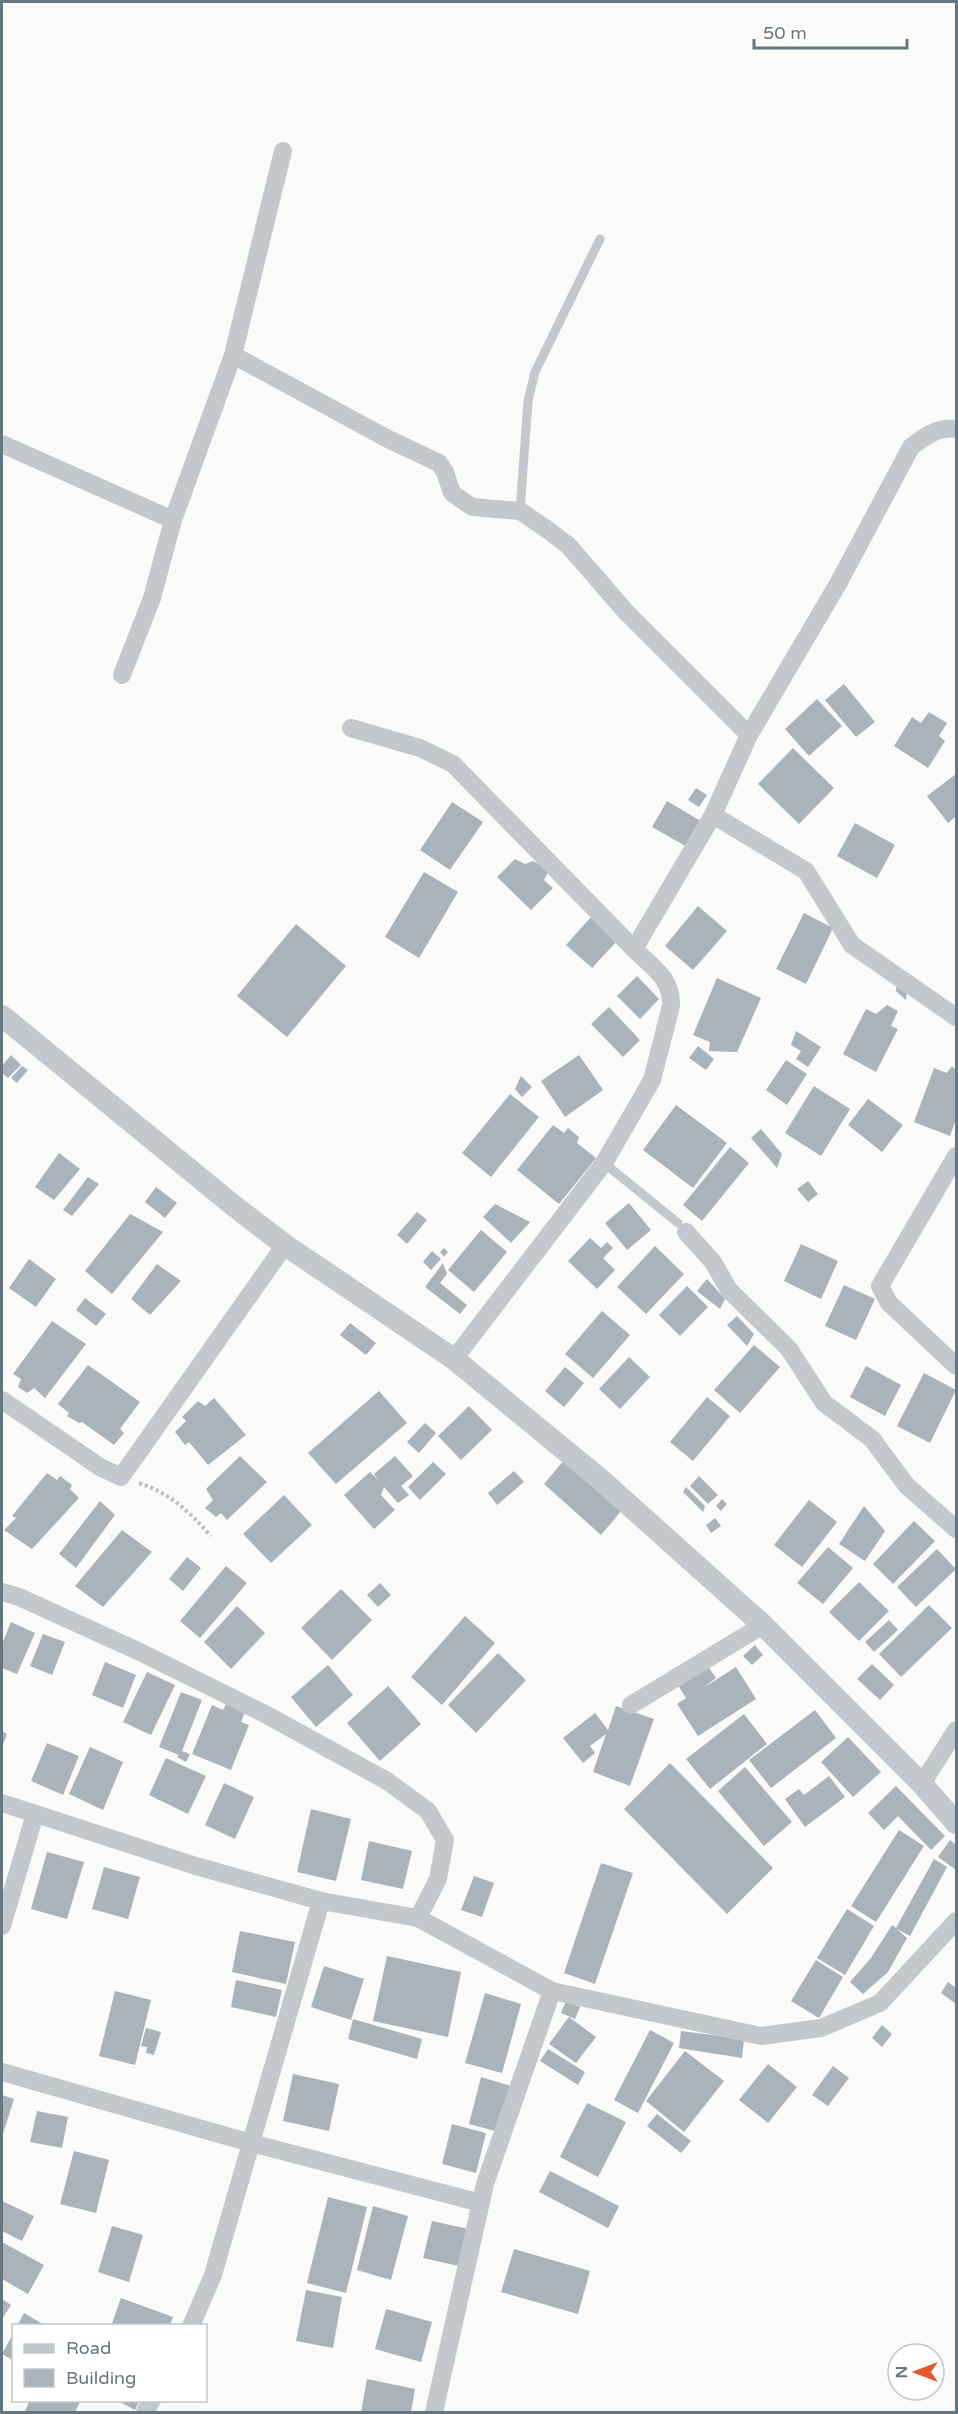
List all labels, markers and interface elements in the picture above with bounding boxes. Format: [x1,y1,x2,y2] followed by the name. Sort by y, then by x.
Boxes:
[754,12,907,50] scale bar
[763,22,807,44] text: 50 m
[12,2324,207,2402] legend
[66,2337,111,2359] text: Road
[886,2342,946,2402] north arrow
[892,2366,912,2378] text: N
[66,2367,136,2389] text: Building

